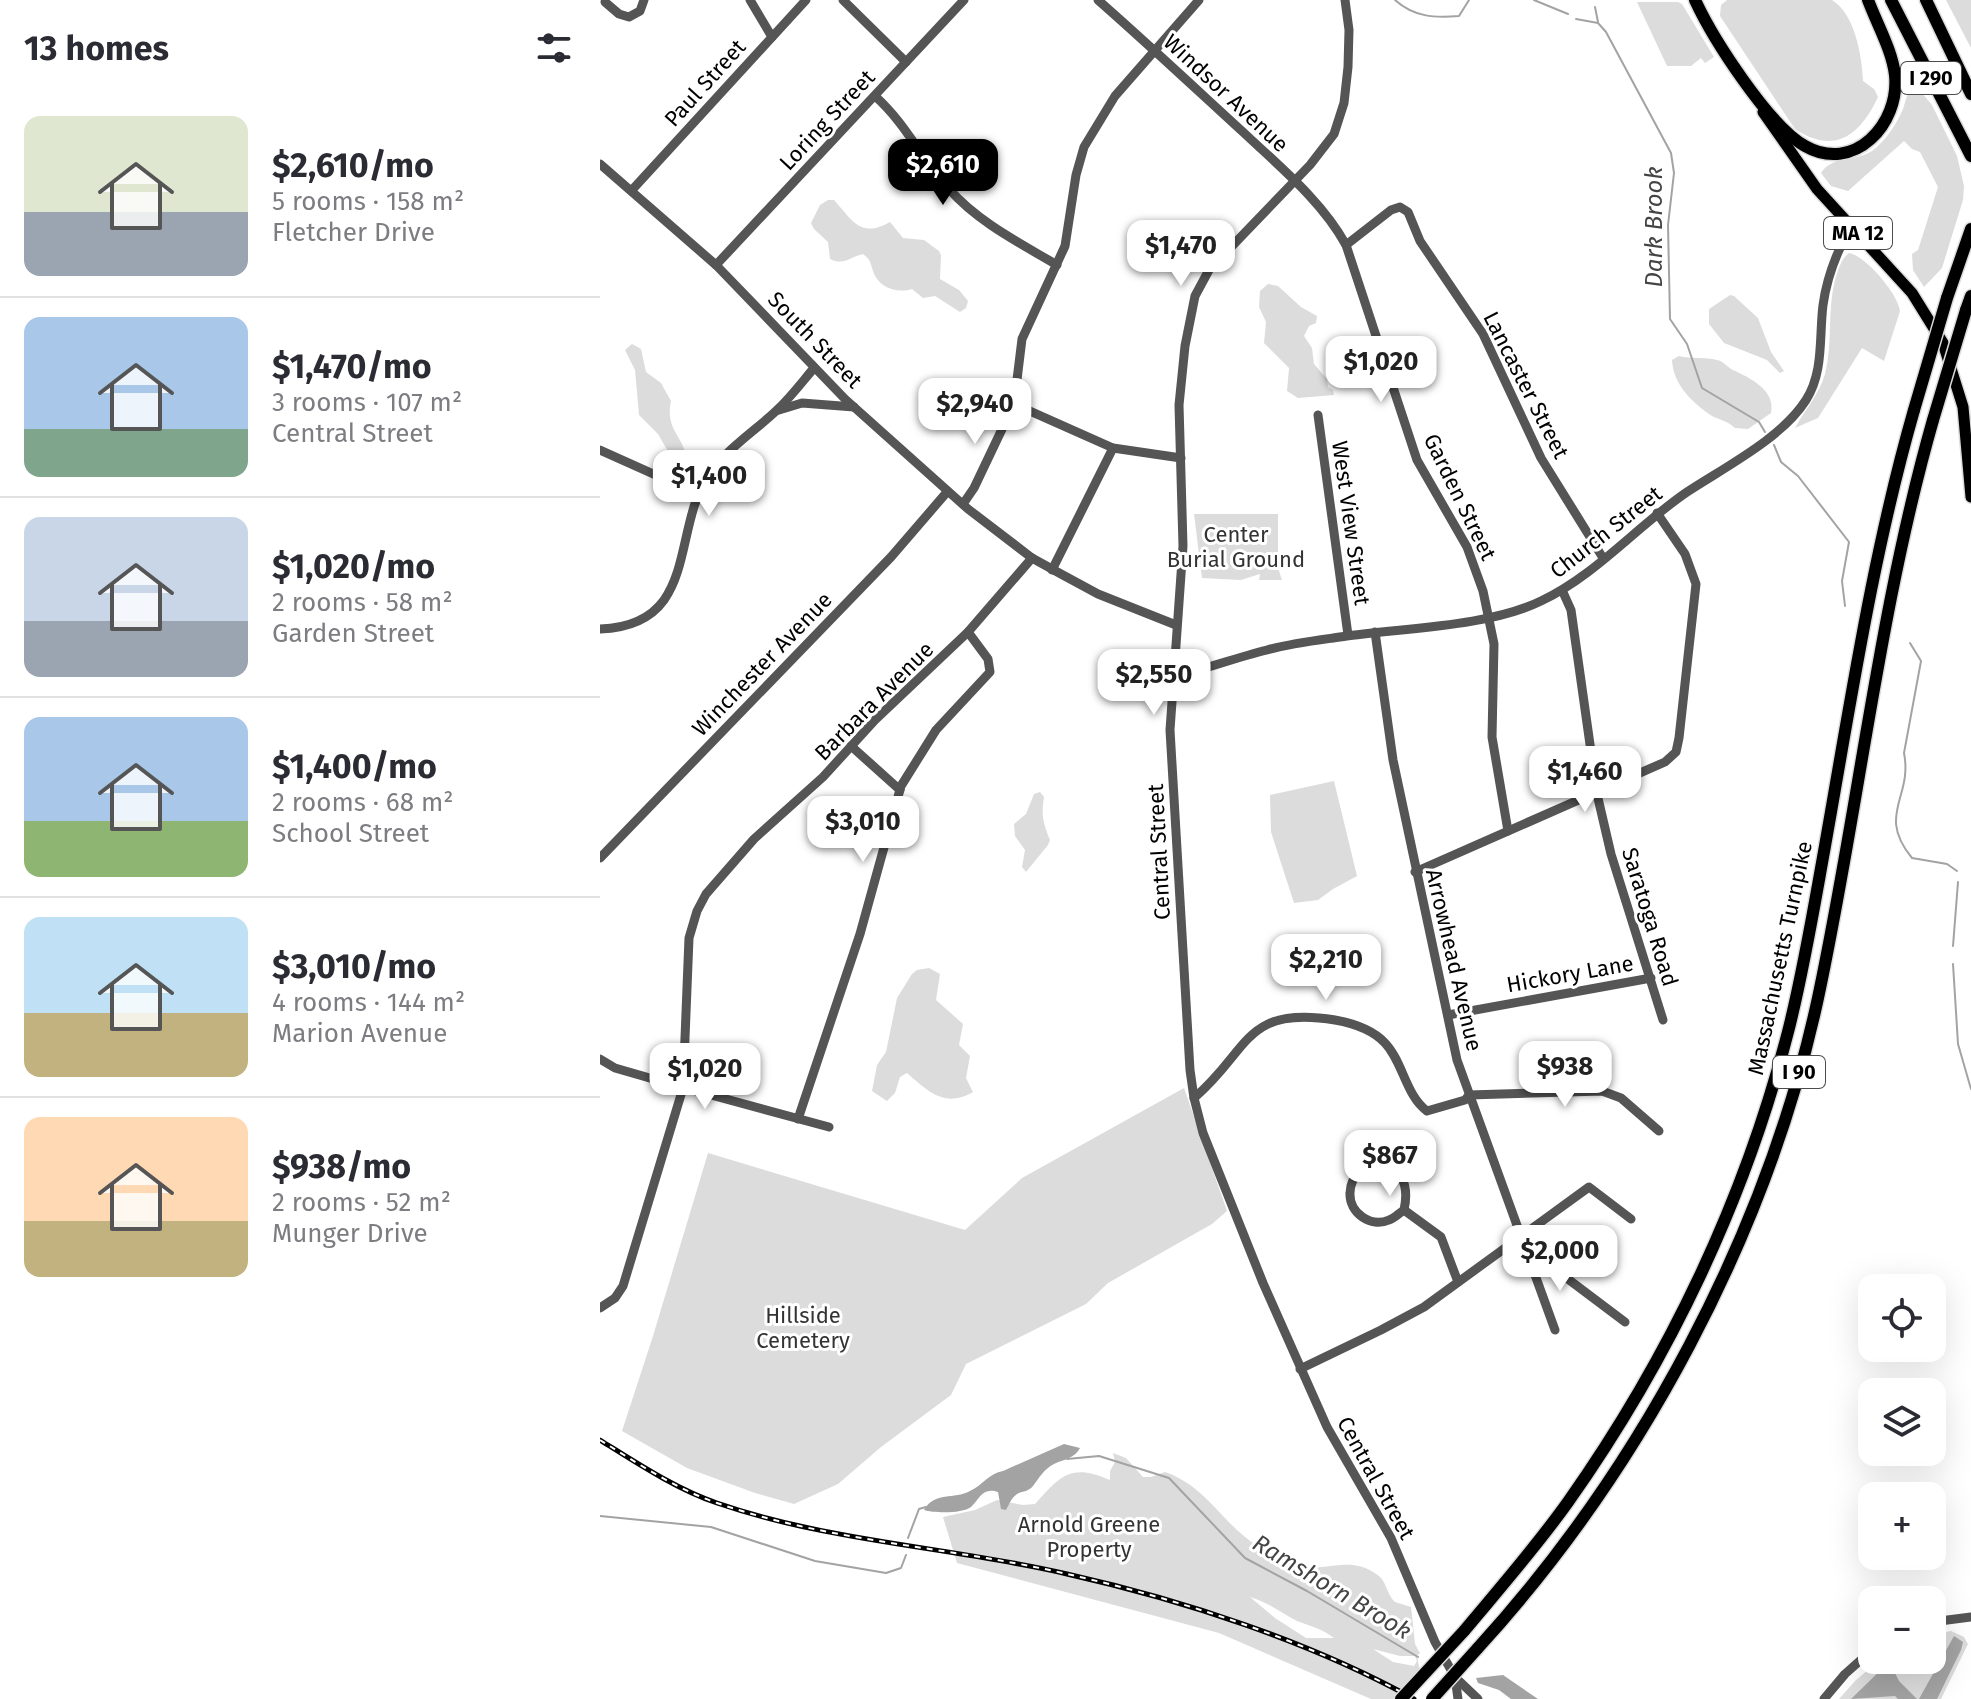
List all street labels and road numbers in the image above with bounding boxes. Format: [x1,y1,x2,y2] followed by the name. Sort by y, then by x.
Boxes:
[1158,28,1294,158] street label: Windsor Avenue
[659,34,751,132] street label: Paul Street
[1901,62,1961,94] road number: I 290
[774,64,880,176] street label: Loring Street
[1824,217,1892,249] road number: MA 12
[762,286,868,394] street label: South Street
[1477,307,1575,463] street label: Lancaster Street
[1418,429,1502,565] street label: Garden Street
[1326,439,1376,607] street label: West View Street
[1545,480,1667,584] street label: Church Street
[686,586,838,742] street label: Winchester Avenue
[809,636,939,766] street label: Barbara Avenue
[1142,783,1176,921] street label: Central Street
[1742,839,1818,1077] street label: Massachusetts Turnpike
[1616,844,1684,990] street label: Saratoga Road
[1420,866,1488,1054] street label: Arrowhead Avenue
[1504,950,1636,998] street label: Hickory Lane
[1773,1056,1825,1088] road number: I 90
[1331,1412,1421,1544] street label: Central Street

